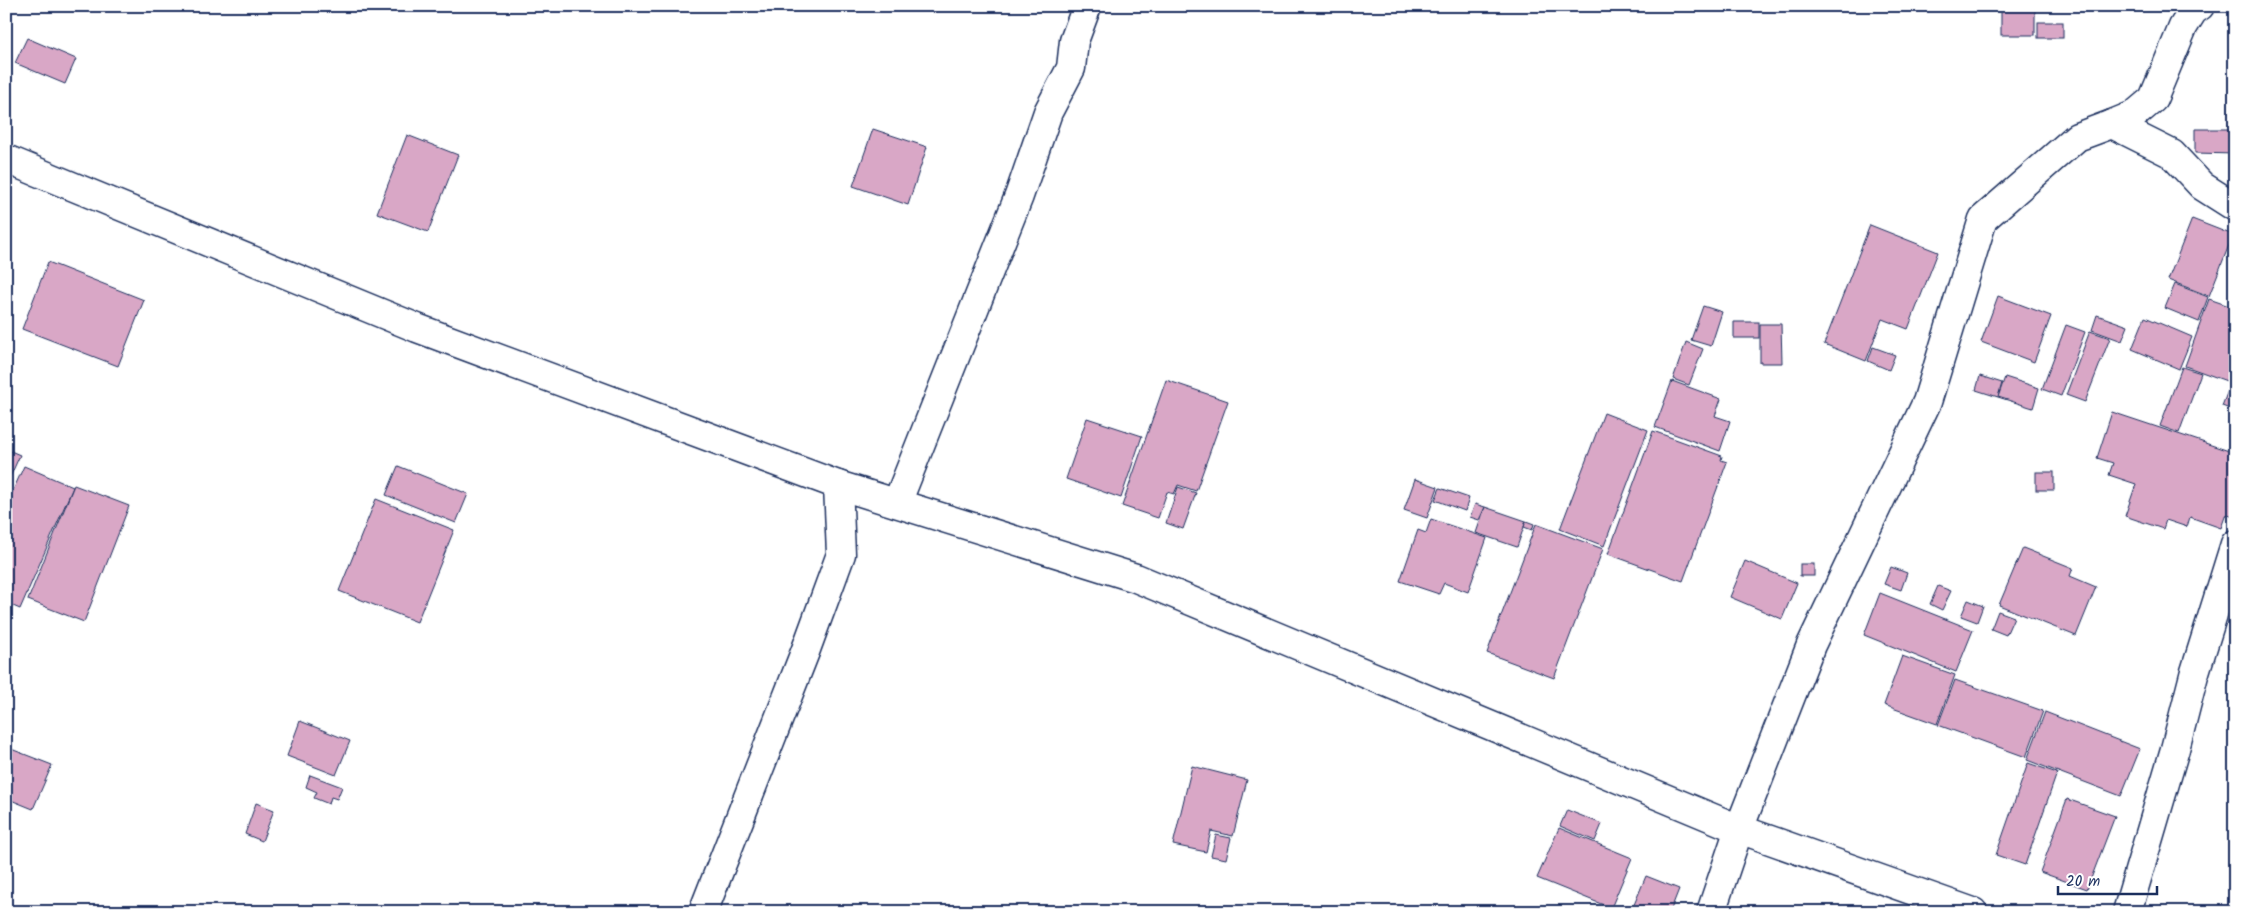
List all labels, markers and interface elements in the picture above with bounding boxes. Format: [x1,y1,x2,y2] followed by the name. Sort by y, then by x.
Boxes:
[2058,863,2157,895] scale bar
[2066,870,2100,894] text: 20 m

